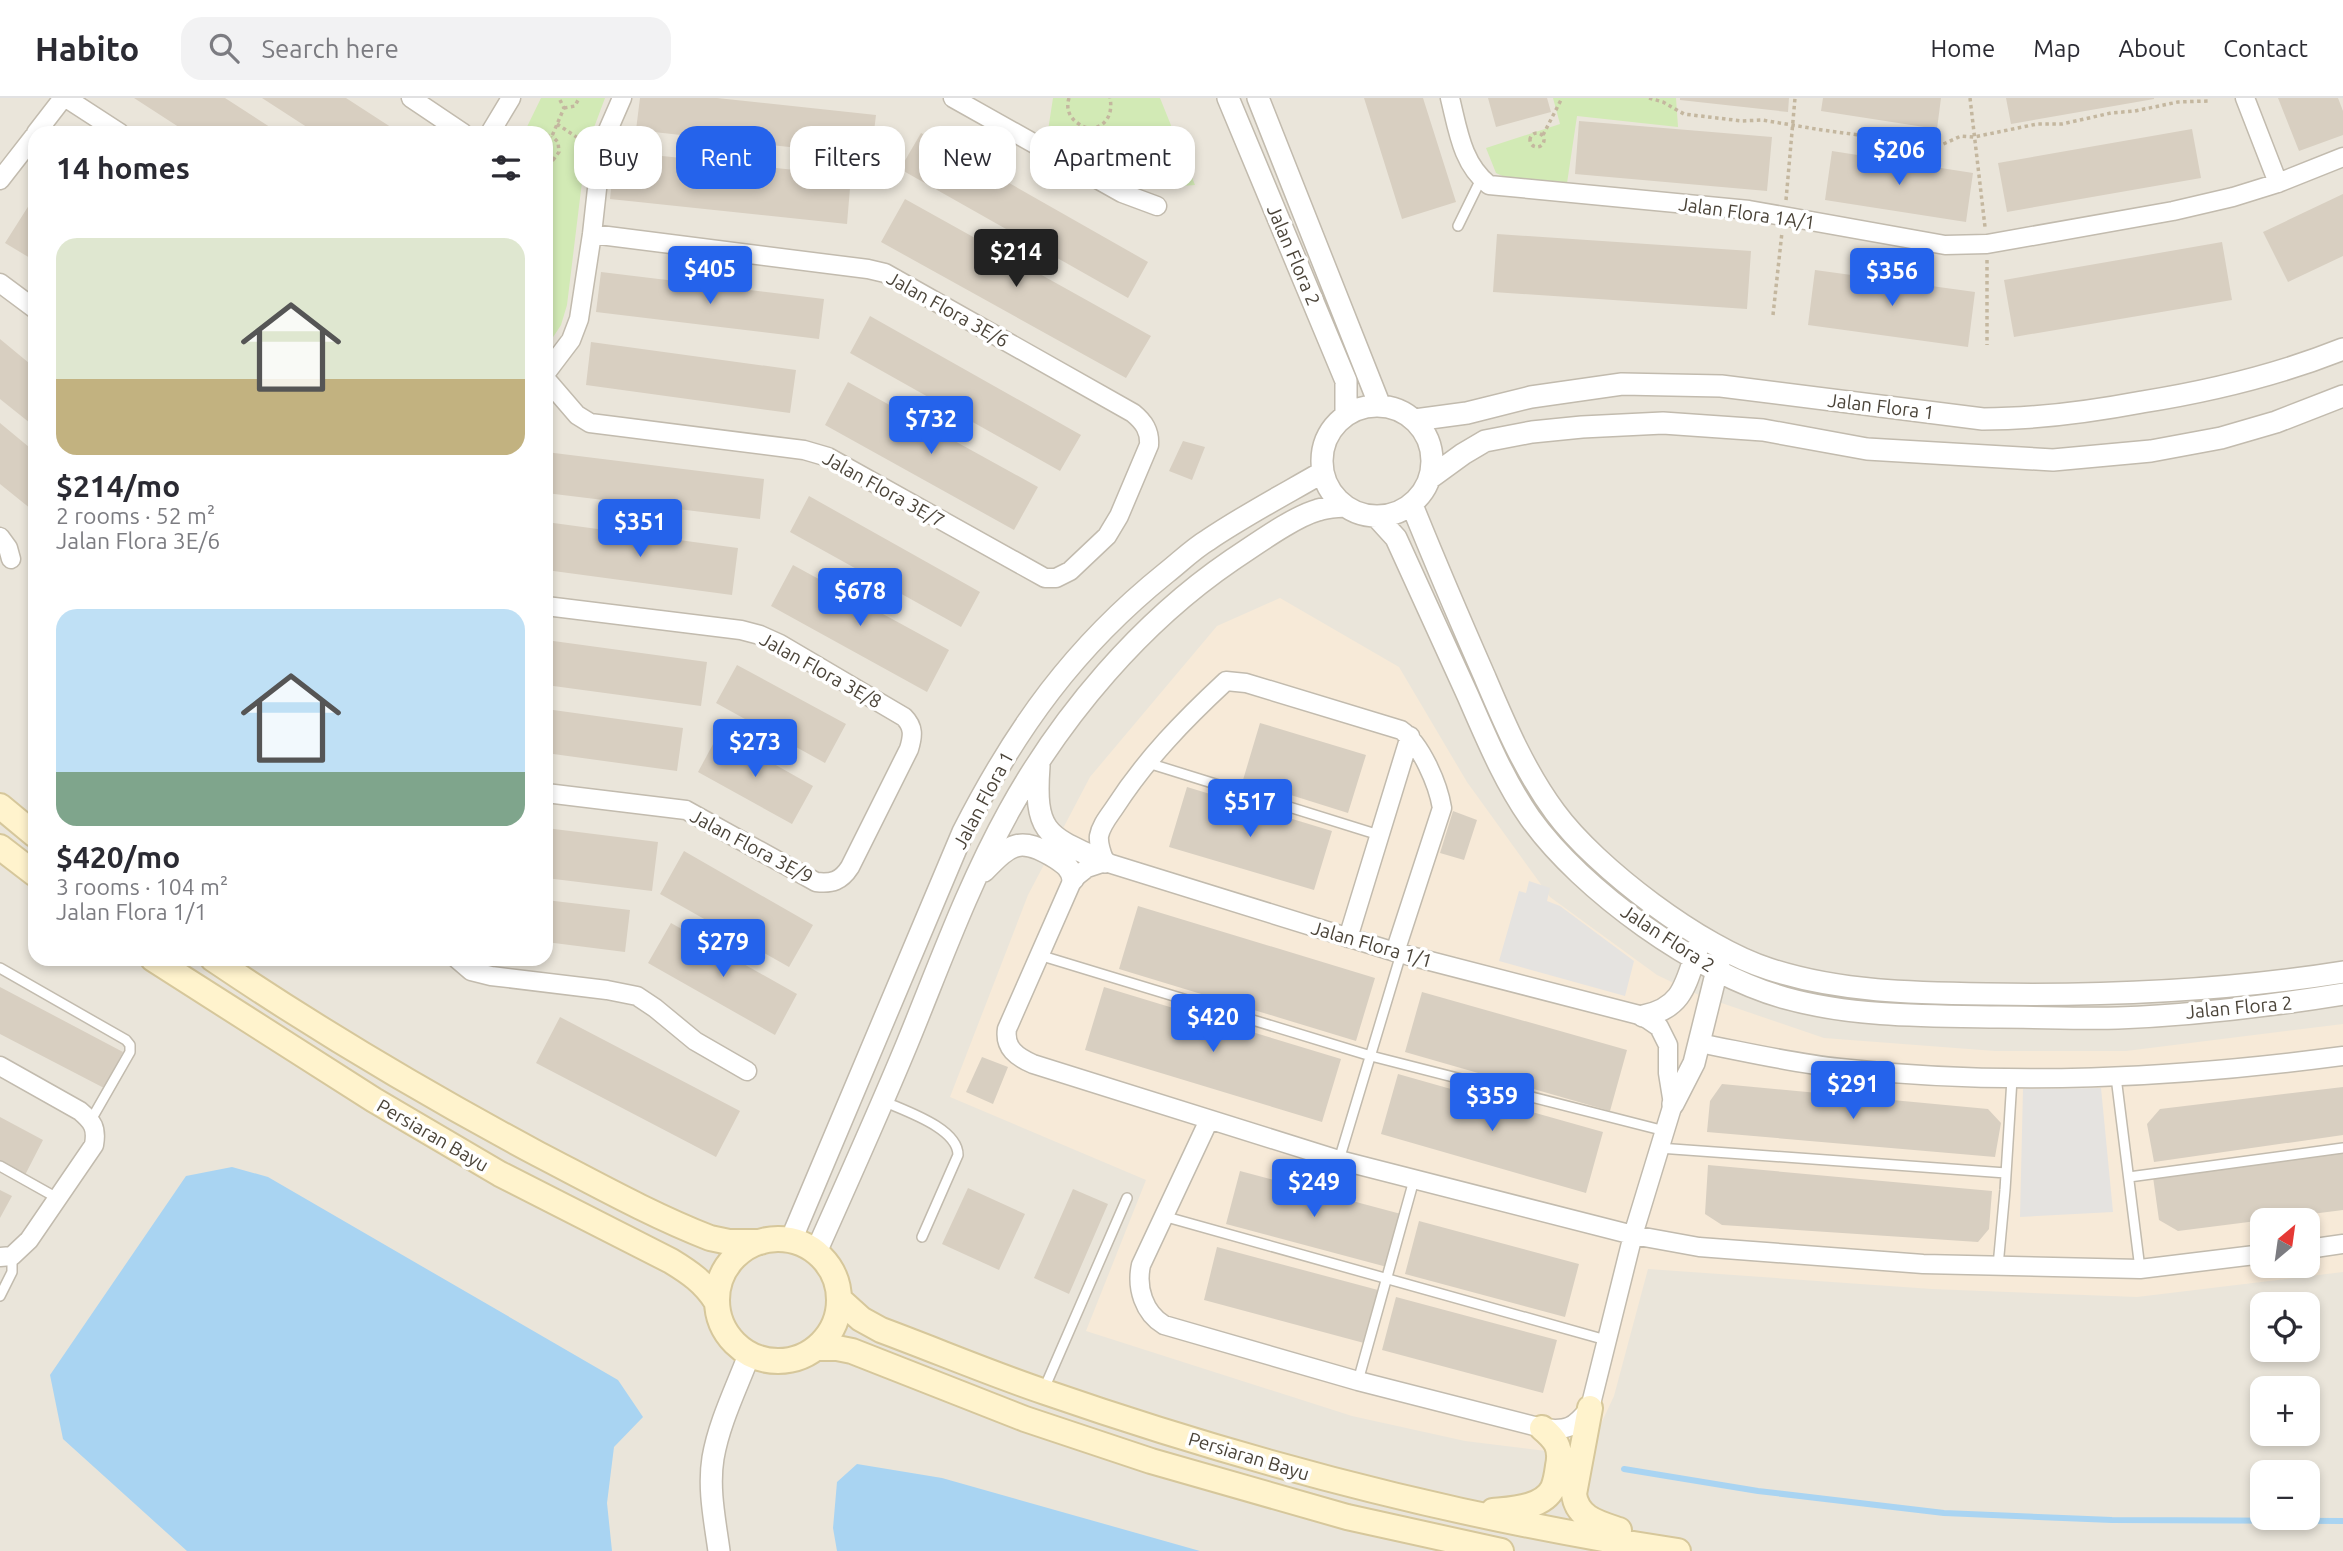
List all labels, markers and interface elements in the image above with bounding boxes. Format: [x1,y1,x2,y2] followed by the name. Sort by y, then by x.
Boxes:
[181,17,671,80] search box
[205,29,243,67] icon: search
[35,30,139,67] text: Habito
[261,34,399,63] text: Search here
[1930,35,1995,62] text: Home
[2033,35,2080,62] text: Map
[2118,35,2185,62] text: About
[2223,35,2308,62] text: Contact
[574,126,662,189] chip: Buy
[676,126,776,189] chip: Rent
[790,126,905,189] chip: Filters
[919,126,1016,189] chip: New
[1030,126,1195,189] chip: Apartment
[1858,127,1940,187] pin: $206
[1873,137,1925,162] text: $206
[487,149,525,187] icon: filters
[56,151,190,185] text: 14 homes
[1677,193,1817,233] street label: Jalan Flora 1A/1
[1263,201,1325,309] street label: Jalan Flora 2
[975,230,1057,289] pin: $214
[990,239,1042,264] text: $214
[669,246,751,306] pin: $405
[1851,248,1933,308] pin: $356
[684,256,736,281] text: $405
[1866,258,1918,283] text: $356
[883,267,1013,351] street label: Jalan Flora 3E/6
[228,284,354,410] icon: home
[1826,389,1936,423] street label: Jalan Flora 1
[890,396,972,456] pin: $732
[905,406,957,431] text: $732
[819,447,949,531] street label: Jalan Flora 3E/7
[56,469,180,503] text: $214/mo
[599,500,681,559] pin: $351
[56,503,215,528] text: 2 rooms · 52 m²
[614,509,666,534] text: $351
[56,528,220,553] text: Jalan Flora 3E/6
[819,568,901,628] pin: $678
[834,578,886,603] text: $678
[756,628,886,712] street label: Jalan Flora 3E/8
[228,655,354,781] icon: home
[714,720,796,779] pin: $273
[729,729,781,754] text: $273
[948,748,1018,852] street label: Jalan Flora 1
[1209,780,1291,839] pin: $517
[1224,789,1276,814] text: $517
[687,804,817,888] street label: Jalan Flora 3E/9
[56,840,180,874] text: $420/mo
[56,874,228,899] text: 3 rooms · 104 m²
[56,899,207,924] text: Jalan Flora 1/1
[1617,900,1719,976] street label: Jalan Flora 2
[1309,916,1435,972] street label: Jalan Flora 1/1
[682,920,764,979] pin: $279
[697,929,749,954] text: $279
[2185,991,2293,1023] street label: Jalan Flora 2
[1172,995,1254,1054] pin: $420
[1187,1004,1239,1029] text: $420
[1812,1062,1894,1121] pin: $291
[1827,1071,1879,1096] text: $291
[1451,1074,1533,1133] pin: $359
[1466,1083,1518,1108] text: $359
[373,1094,493,1176] street label: Persiaran Bayu
[1273,1160,1355,1219] pin: $249
[1288,1169,1340,1194] text: $249
[2250,1208,2320,1278] north arrow
[2250,1208,2320,1530] map controls
[2250,1292,2320,1362] button: locate
[2250,1376,2320,1446] button: +
[1186,1427,1312,1485] street label: Persiaran Bayu
[2250,1460,2320,1530] button: −

